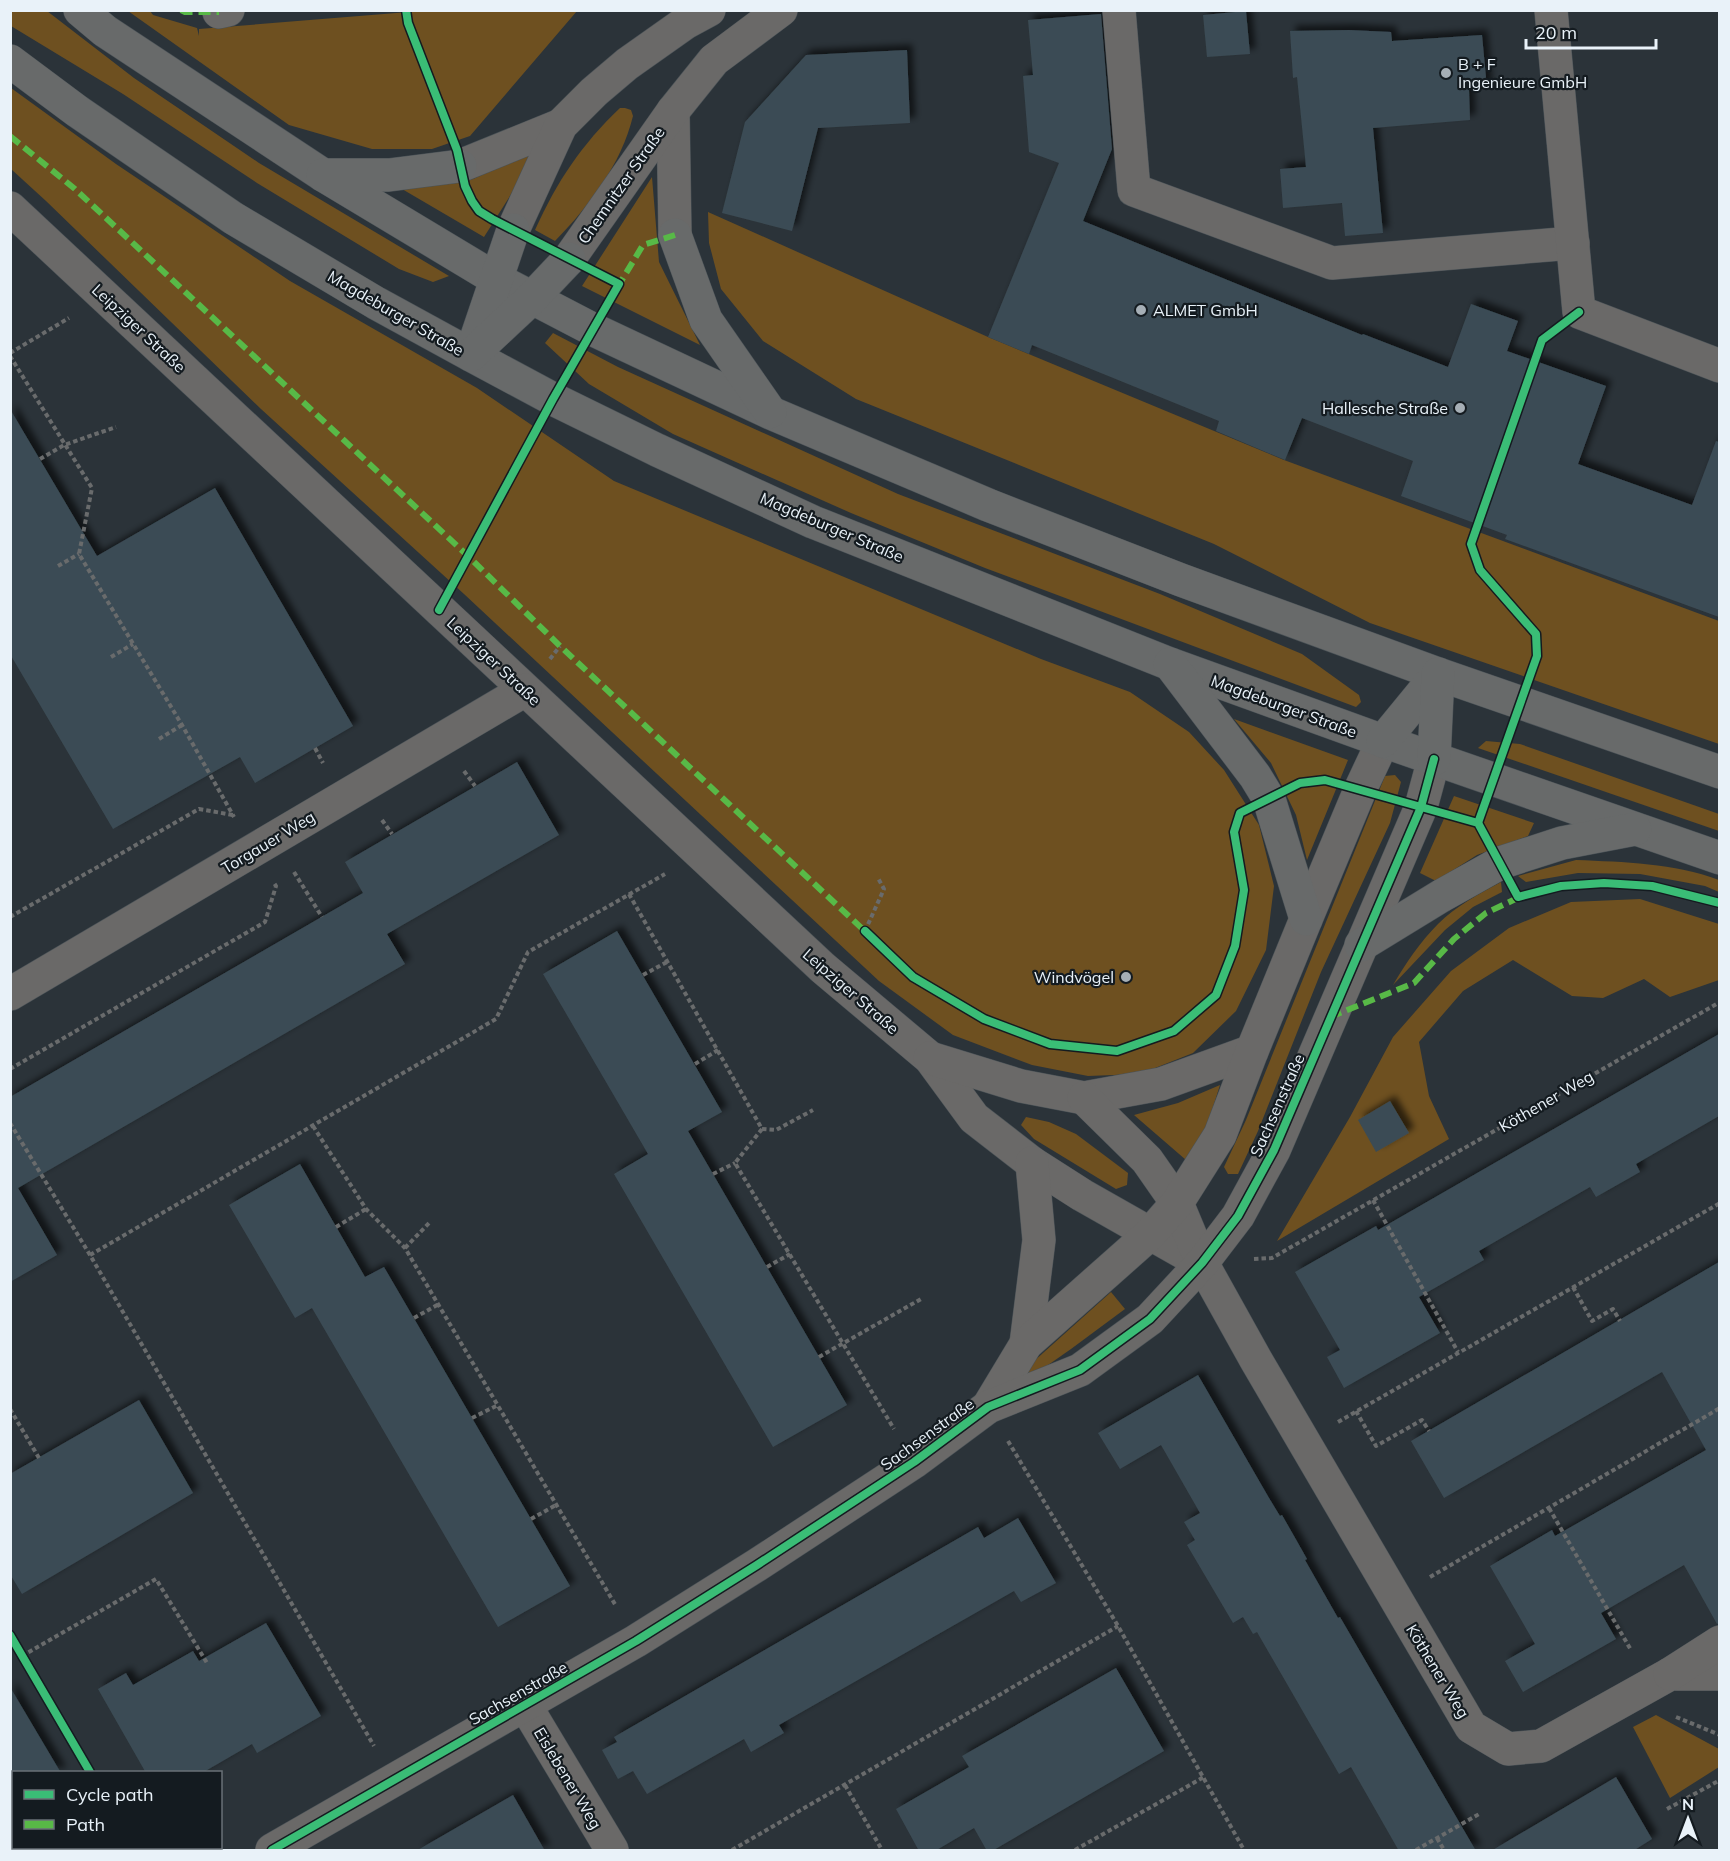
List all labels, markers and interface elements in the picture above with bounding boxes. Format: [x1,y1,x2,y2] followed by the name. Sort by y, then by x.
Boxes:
[1526,12,1656,50] scale bar
[1535,21,1577,44] text: 20 m
[1458,54,1587,92] place label: B + F Ingenieure GmbH
[1439,66,1453,80] marker: B + F Ingenieure GmbH
[573,123,669,247] street label: Chemnitzer Straße
[324,266,468,360] street label: Magdeburger Straße
[88,279,190,377] street label: Leipziger Straße
[1153,300,1258,320] place label: ALMET GmbH
[1134,303,1148,317] marker: ALMET GmbH
[1322,398,1448,418] place label: Hallesche Straße
[1453,401,1467,415] marker: Hallesche Straße
[757,488,907,566] street label: Magdeburger Straße
[443,612,545,710] street label: Leipziger Straße
[1208,670,1360,742] street label: Magdeburger Straße
[218,806,318,878] street label: Torgauer Weg
[799,944,903,1038] street label: Leipziger Straße
[1034,967,1114,987] place label: Windvögel
[1119,970,1133,984] marker: Windvögel
[1245,1050,1309,1160] street label: Sachsenstraße
[1495,1066,1597,1136] street label: Köthener Weg
[876,1393,978,1475] street label: Sachsenstraße
[1402,1620,1474,1722] street label: Köthener Weg
[465,1657,571,1729] street label: Sachsenstraße
[530,1723,606,1833] street label: Eislebener Weg
[12,1771,222,1849] legend
[66,1783,153,1806] text: Cycle path
[1658,1789,1718,1849] north arrow
[1682,1794,1694,1814] text: N
[66,1813,105,1836] text: Path

